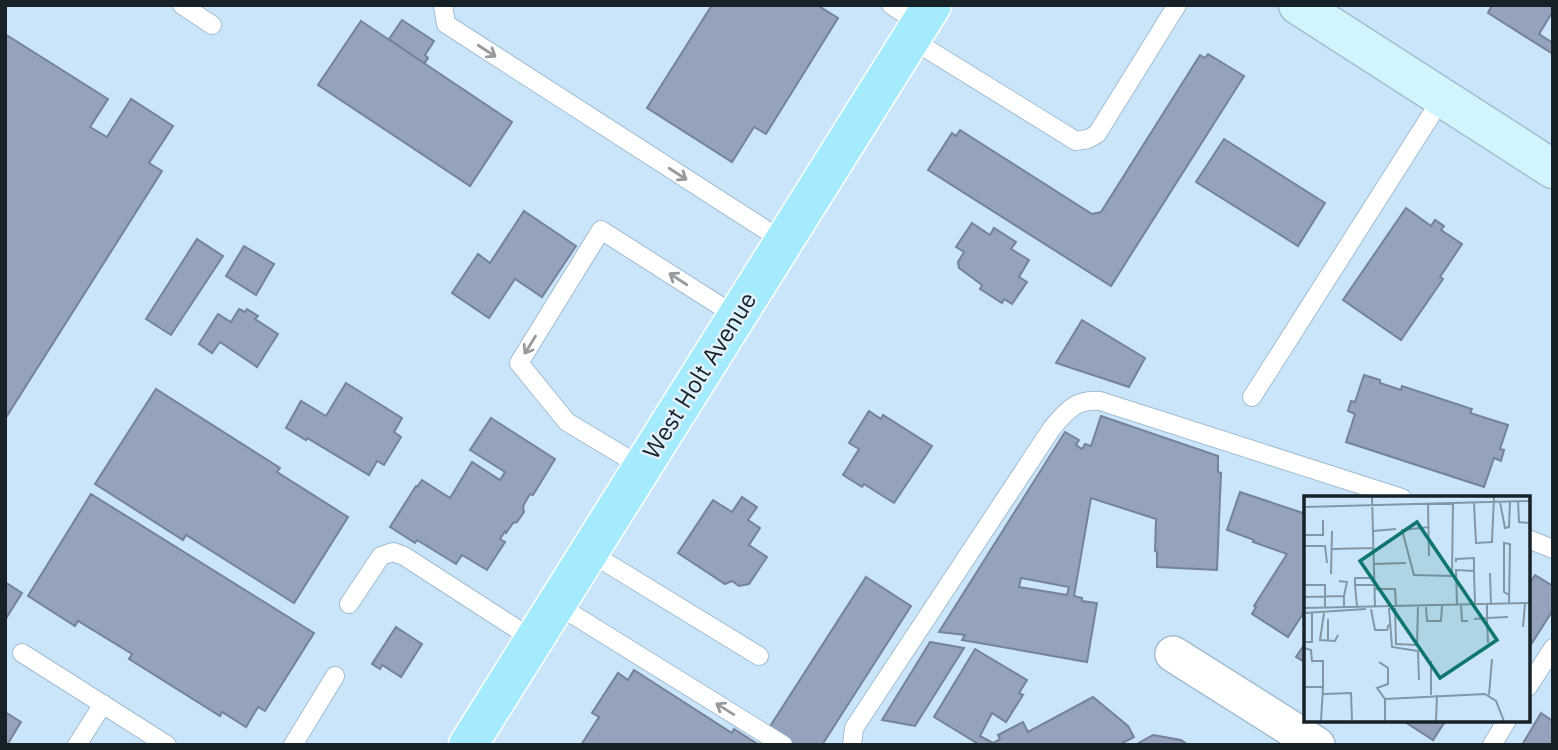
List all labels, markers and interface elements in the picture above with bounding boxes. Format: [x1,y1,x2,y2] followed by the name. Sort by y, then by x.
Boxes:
[477,43,496,58] one-way arrow
[668,167,688,181] one-way arrow
[669,272,689,286] one-way arrow
[635,286,763,464] street label: West Holt Avenue
[522,335,536,355] one-way arrow
[1304,496,1530,722] inset map
[716,701,735,716] one-way arrow

